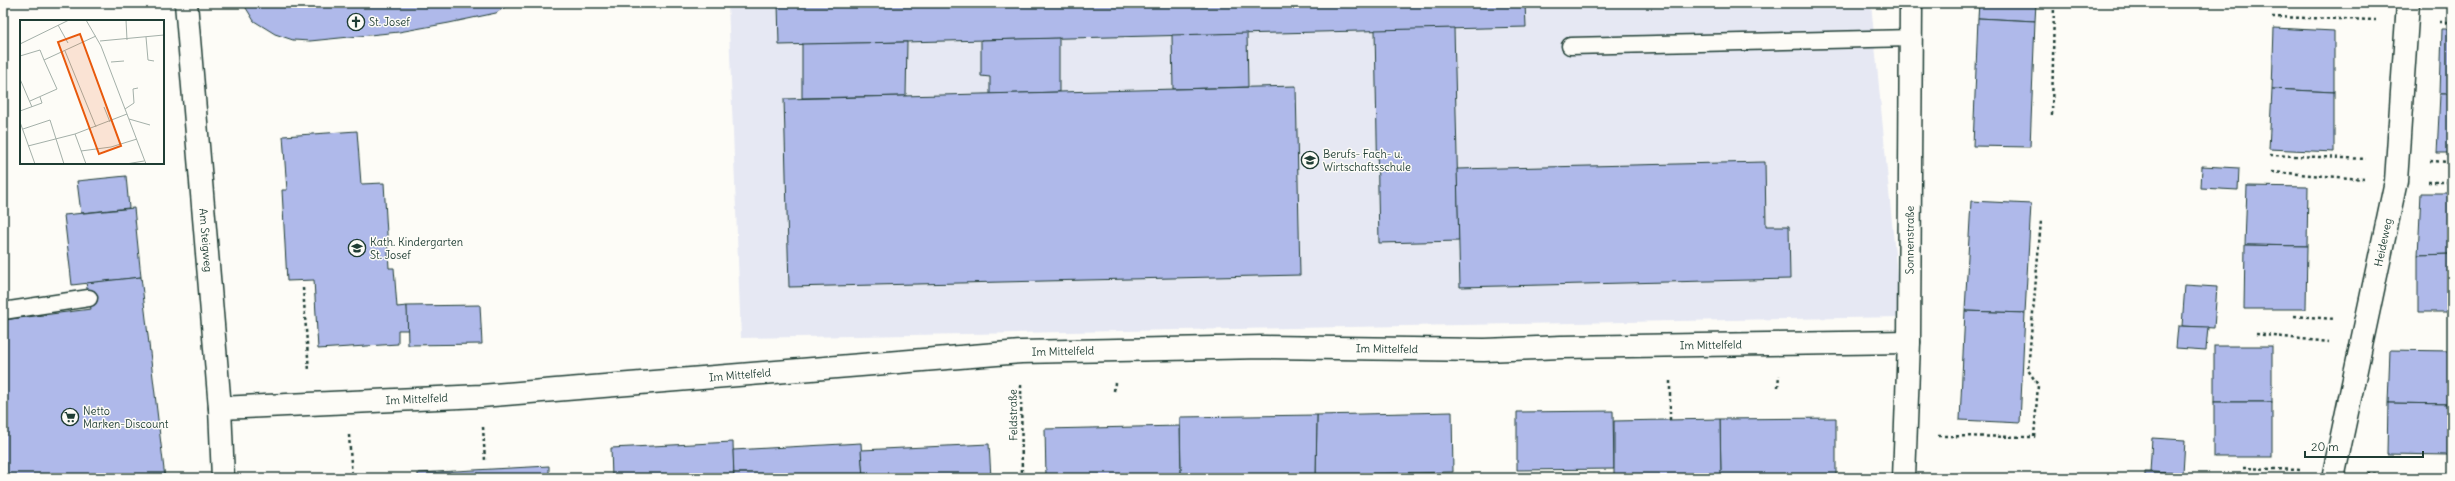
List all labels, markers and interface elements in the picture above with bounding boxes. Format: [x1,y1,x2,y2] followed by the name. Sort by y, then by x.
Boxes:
[346,12,366,32] church icon: St. Josef
[369,15,410,29] place label: St. Josef
[20,20,164,164] inset map
[1323,147,1411,174] place label: Berufs- Fach- u. Wirtschaftsschule
[1300,150,1320,170] school or university icon: Berufs- Fach- u. Wirtschaftsschule
[1902,206,1917,274] street label: Sonnenstraße
[196,208,216,273] street label: Am Steigweg
[2371,217,2395,268] street label: Heideweg
[370,235,463,262] place label: Kath. Kindergarten St. Josef
[347,238,367,258] school or university icon: Kath. Kindergarten St. Josef
[1680,337,1743,352] street label: Im Mittelfeld
[1356,341,1419,356] street label: Im Mittelfeld
[1032,343,1095,359] street label: Im Mittelfeld
[708,365,772,384] street label: Im Mittelfeld
[1006,389,1020,441] street label: Feldstraße
[385,391,449,407] street label: Im Mittelfeld
[83,404,169,431] place label: Netto Marken-Discount
[60,407,80,427] supermarket icon: Netto Marken-Discount
[2305,433,2423,459] scale bar
[2311,439,2339,454] text: 20 m

